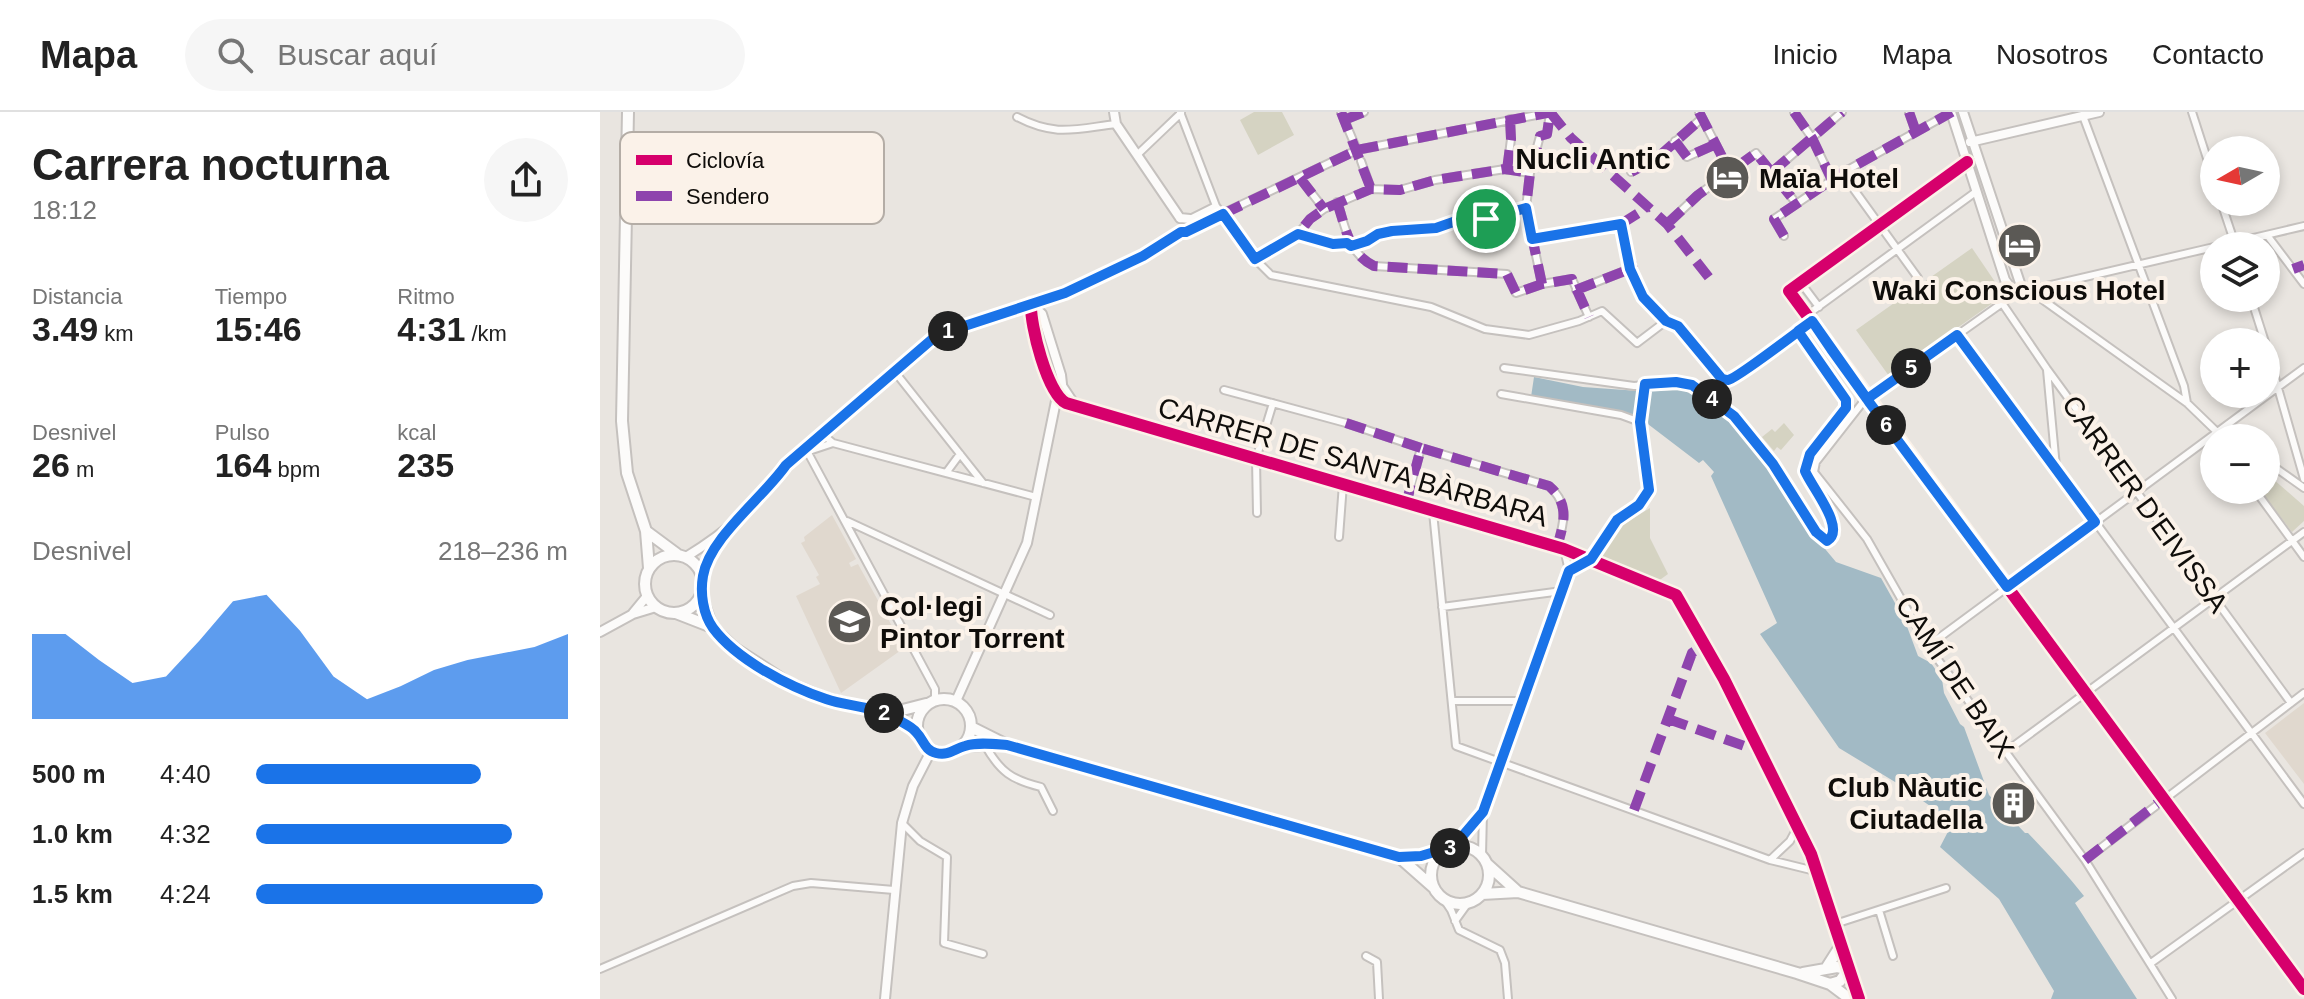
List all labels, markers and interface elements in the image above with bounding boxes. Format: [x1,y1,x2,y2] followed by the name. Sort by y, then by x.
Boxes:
[185,19,745,91] search box
[213,33,257,77] icon: search
[40,34,137,76] text: Mapa
[277,38,437,71] text: Buscar aquí
[1772,39,1838,70] text: Inicio
[1882,39,1952,70] text: Mapa
[1996,39,2108,70] text: Nosotros
[2152,39,2264,70] text: Contacto
[620,132,884,224] legend
[2200,136,2280,216] north arrow
[2200,136,2280,504] map controls
[484,138,568,222] button: share
[32,140,389,189] text: Carrera nocturna
[1515,142,1671,175] district label: Nucli Antic
[686,148,765,173] text: Ciclovía
[1704,154,1752,202] hotel icon: Maïa Hotel
[1759,163,1899,194] place label: Maïa Hotel
[686,184,769,209] text: Sendero
[1452,185,1520,253] pin
[32,195,97,225] text: 18:12
[1464,197,1508,241] icon: arrive
[1995,222,2043,270] hotel icon: Waki Conscious Hotel
[2200,232,2280,312] button: layers
[1872,275,2166,306] place label: Waki Conscious Hotel
[32,284,122,309] text: Distancia
[215,284,287,309] text: Tiempo
[397,284,455,309] text: Ritmo
[32,310,98,348] text: 3.49
[215,310,302,348] text: 15:46
[397,310,465,348] text: 4:31
[928,311,968,351] pin: 1
[942,318,954,343] text: 1
[98,321,134,346] text: km
[465,321,507,346] text: /km
[2200,328,2280,408] button: +
[1891,348,1931,388] pin: 5
[1905,355,1917,380] text: 5
[1692,379,1732,419] pin: 4
[1706,386,1718,411] text: 4
[2056,390,2234,619] street label: CARRER D'EIVISSA
[1155,391,1552,533] street label: CARRER DE SANTA BÀRBARA
[1866,405,1906,445] pin: 6
[1880,412,1892,437] text: 6
[32,420,116,445] text: Desnivel
[215,420,270,445] text: Pulso
[397,420,436,445] text: kcal
[2200,424,2280,504] button: −
[32,446,70,484] text: 26
[215,446,271,484] text: 164
[397,446,454,484] text: 235
[70,457,94,482] text: m
[271,457,320,482] text: bpm
[32,536,132,566] text: Desnivel
[438,536,568,566] text: 218–236 m
[1890,590,2021,764] street label: CAMÍ DE BAIX
[880,591,1065,654] place label: Col·legi Pintor Torrent
[825,598,873,646] school or university icon: Col·legi Pintor Torrent
[864,693,904,733] pin: 2
[878,700,890,725] text: 2
[32,759,106,789] text: 500 m
[160,759,211,789] text: 4:40
[1827,772,1983,835] place label: Club Nàutic Ciutadella
[1990,779,2038,827] building icon: Club Nàutic Ciutadella
[32,819,113,849] text: 1.0 km
[160,819,211,849] text: 4:32
[1430,828,1470,868] pin: 3
[1444,835,1456,860] text: 3
[32,879,113,909] text: 1.5 km
[160,879,211,909] text: 4:24

